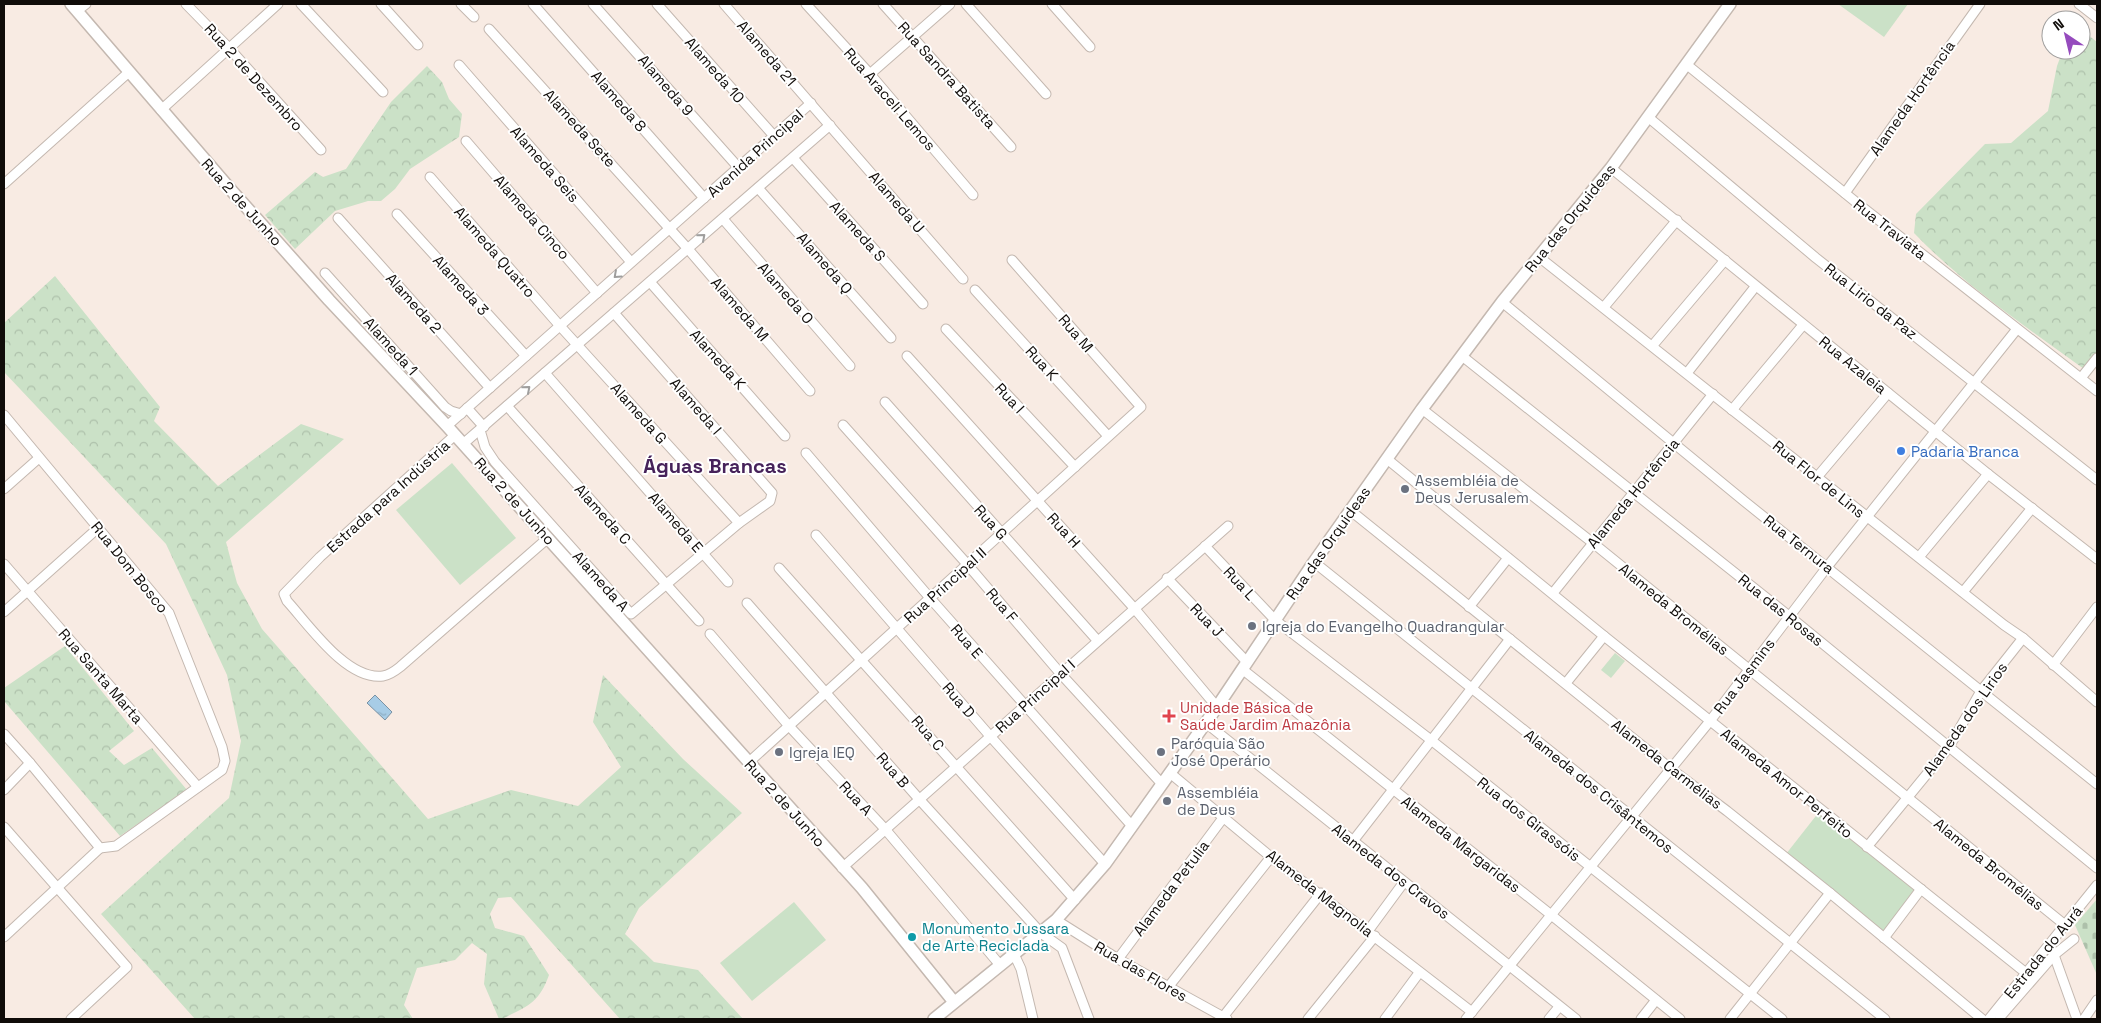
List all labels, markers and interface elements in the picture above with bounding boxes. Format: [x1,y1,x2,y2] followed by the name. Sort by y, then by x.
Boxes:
[2041,10,2091,60] north arrow
[2050,14,2068,34] text: N
[733,16,801,90] street label: Alameda 21
[894,18,1000,133] street label: Rua Sandra Batista
[201,19,307,135] street label: Rua 2 de Dezembro
[681,33,749,107] street label: Alameda 10
[1865,36,1959,159] street label: Alameda Hortência
[840,44,940,154] street label: Rua Araceli Lemos
[634,51,698,119] street label: Alameda 9
[587,66,651,136] street label: Alameda 8
[540,85,620,171] street label: Alameda Sete
[703,105,807,201] street label: Avenida Principal
[507,122,583,206] street label: Alameda Seis
[198,154,286,250] street label: Rua 2 de Junho
[1520,160,1620,276] street label: Rua das Orquideas
[865,167,929,237] street label: Alameda U
[490,171,574,263] street label: Alameda Cinco
[1850,195,1931,264] street label: Rua Traviata
[826,197,890,265] street label: Alameda S
[450,203,540,301] street label: Alameda Quatro
[793,228,857,298] street label: Alameda Q
[696,234,705,242] one-way arrow
[429,251,493,319] street label: Alameda 3
[754,258,818,328] street label: Alameda O
[1821,259,1921,343] street label: Rua Lirio da Paz
[382,269,446,337] street label: Alameda 2
[614,269,623,278] one-way arrow
[707,273,773,345] street label: Alameda M
[1054,310,1098,356] street label: Rua M
[360,313,422,379] street label: Alameda 1
[686,325,750,393] street label: Alameda K
[1815,332,1891,398] street label: Rua Azaleia
[1021,342,1063,384] street label: Rua K
[666,374,726,438] street label: Alameda I
[607,379,671,447] street label: Alameda G
[991,379,1029,417] street label: Rua I
[521,386,530,395] one-way arrow
[1583,434,1684,552] street label: Alameda Hortência
[322,435,454,556] street label: Estrada para Indústria
[1769,436,1869,522] street label: Rua Flor de Lins
[1911,442,2019,461] place label: Padaria Branca
[1895,445,1907,457] marker: Padaria Branca
[471,453,559,549] street label: Rua 2 de Junho
[643,453,787,479] district label: Águas Brancas
[1415,471,1529,507] place label: Assembléia de Deus Jerusalem
[571,480,635,548] street label: Alameda C
[1282,483,1374,603] street label: Rua das Orquideas
[1399,483,1411,495] marker: Assembléia de Deus Jerusalem
[645,488,707,556] street label: Alameda E
[970,500,1012,544] street label: Rua G
[1043,508,1085,552] street label: Rua H
[1760,510,1839,578] street label: Rua Ternura
[87,517,173,617] street label: Rua Dom Bosco
[900,543,990,627] street label: Rua Principal II
[569,547,633,616] street label: Alameda A
[1615,559,1733,659] street label: Alameda Bromélias
[1220,562,1260,604] street label: Rua L
[1735,570,1828,650] street label: Rua das Rosas
[982,584,1022,626] street label: Rua F
[1186,599,1228,641] street label: Rua J
[1262,617,1505,636] place label: Igreja do Evangelho Quadrangular
[947,620,987,662] street label: Rua E
[1246,620,1258,632] marker: Igreja do Evangelho Quadrangular
[54,624,148,728] street label: Rua Santa Marta
[1709,634,1779,718] street label: Rua Jasmins
[991,655,1079,737] street label: Rua Principal I
[1919,658,2011,780] street label: Alameda dos Lirios
[938,678,980,722] street label: Rua D
[1180,698,1351,734] place label: Unidade Básica de Saúde Jardim Amazônia
[1162,709,1176,723] marker: Unidade Básica de Saúde Jardim Amazônia
[907,711,949,755] street label: Rua C
[1608,715,1726,813] street label: Alameda Carmélias
[1717,724,1857,842] street label: Alameda Amor Perfeito
[1521,725,1677,857] street label: Alameda dos Crisântemos
[1171,734,1271,770] place label: Paróquia São José Operário
[789,743,855,762] place label: Igreja IEQ
[773,746,785,758] marker: Igreja IEQ
[1155,746,1167,758] marker: Paróquia São José Operário
[872,748,914,792] street label: Rua B
[741,755,829,851] street label: Rua 2 de Junho
[1473,773,1585,865] street label: Rua dos Girassóis
[835,777,877,820] street label: Rua A
[1177,783,1259,819] place label: Assembléia de Deus
[1397,791,1525,897] street label: Alameda Margaridas
[1161,795,1173,807] marker: Assembléia de Deus
[1930,814,2048,914] street label: Alameda Bromélias
[1328,819,1454,923] street label: Alameda dos Cravos
[1129,836,1213,940] street label: Alameda Petulia
[1262,845,1378,941] street label: Alameda Magnolia
[2000,901,2087,1002] street label: Estrada do Aurá
[922,919,1070,955] place label: Monumento Jussara de Arte Reciclada
[906,931,918,943] marker: Monumento Jussara de Arte Reciclada
[1091,937,1191,1005] street label: Rua das Flores

